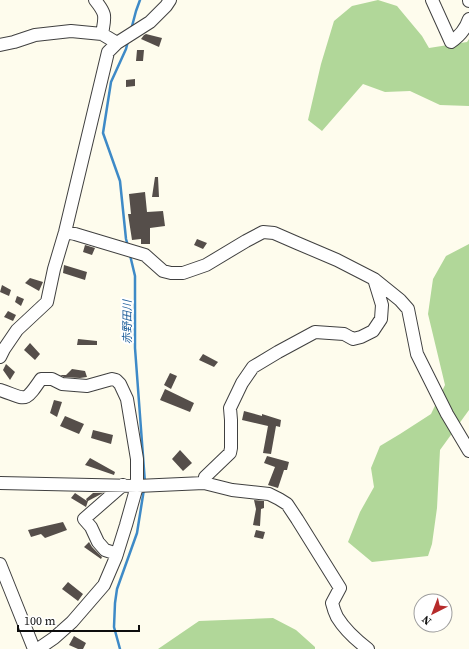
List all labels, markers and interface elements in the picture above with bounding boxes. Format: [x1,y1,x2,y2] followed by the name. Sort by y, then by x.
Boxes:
[120,299,135,344] water label: 赤野田川
[413,593,453,633] north arrow
[18,607,139,633] scale bar
[419,612,435,628] text: N
[24,613,56,629] text: 100 m

